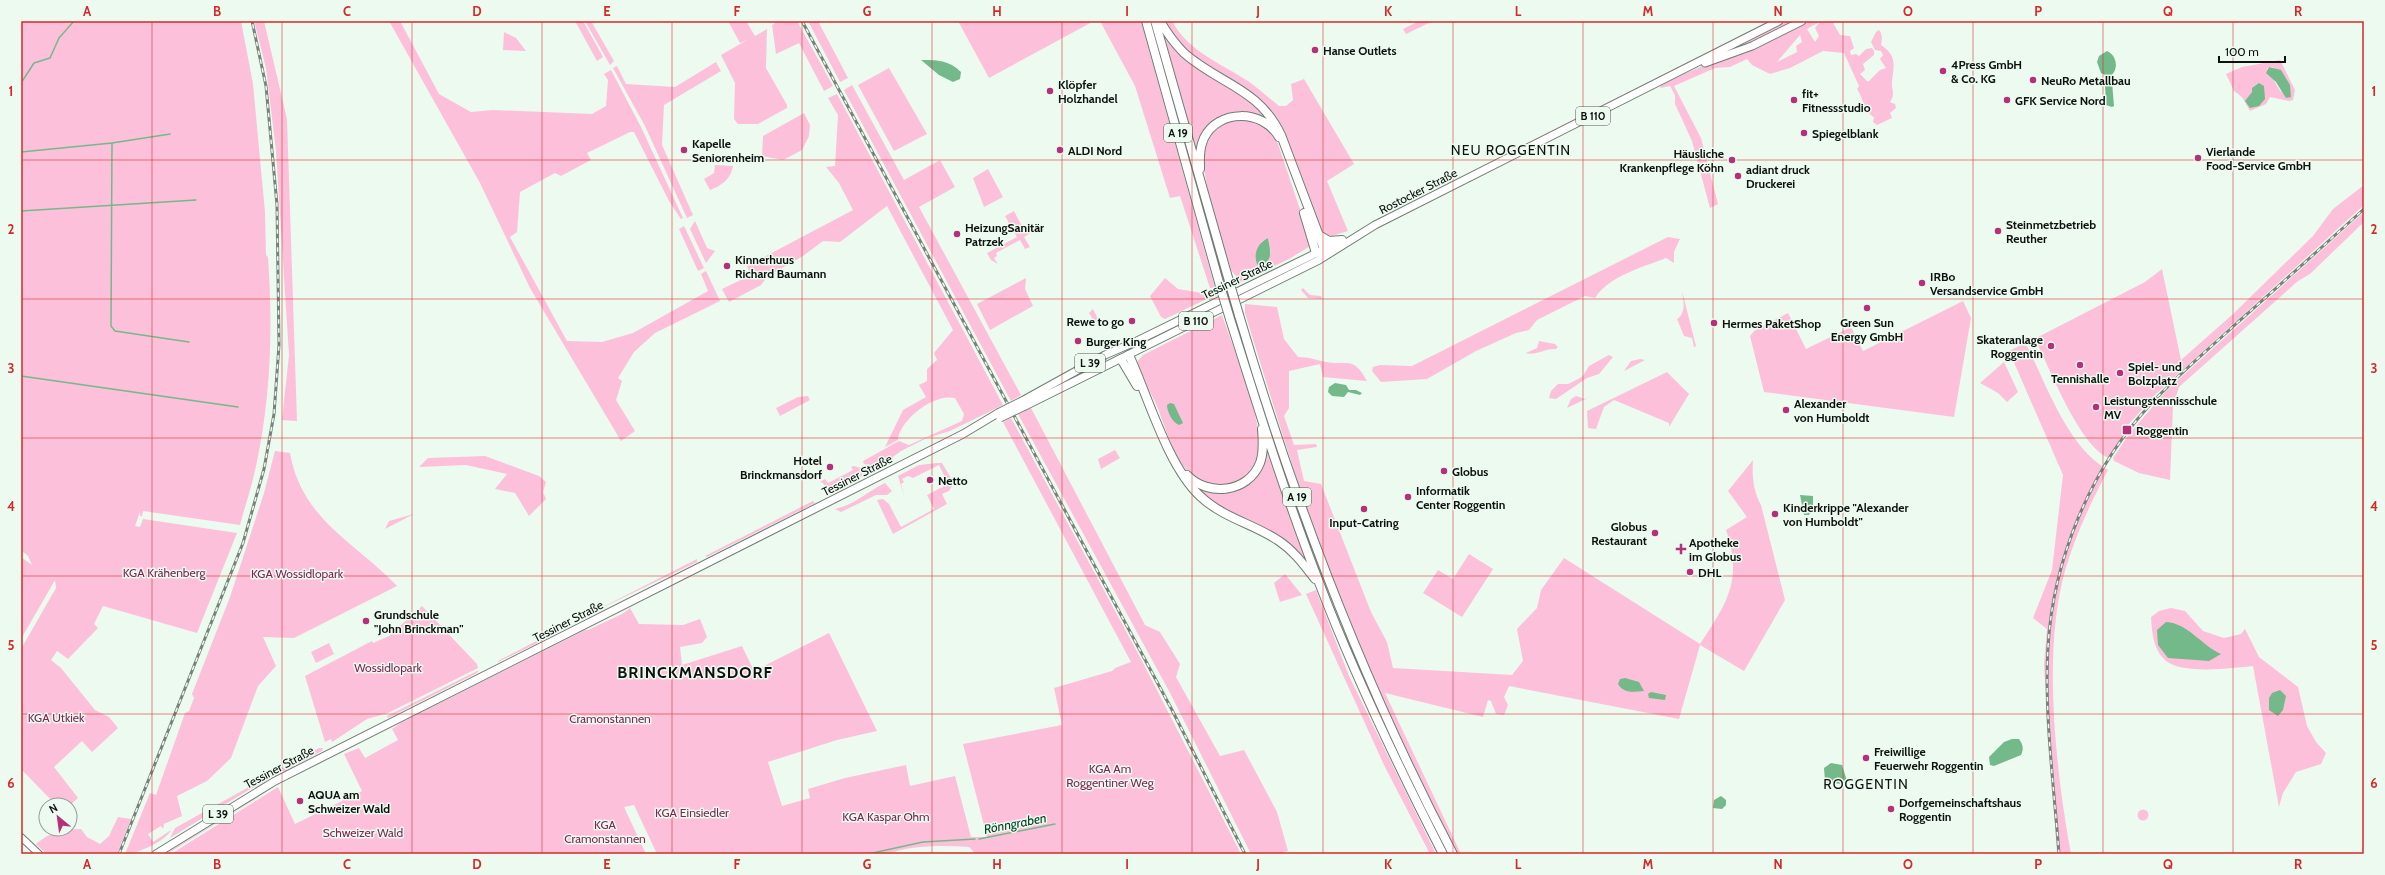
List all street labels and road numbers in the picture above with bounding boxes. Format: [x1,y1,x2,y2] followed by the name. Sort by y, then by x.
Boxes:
[1576,107,1610,125] road number: B 110
[1164,124,1192,142] road number: A 19
[1376,165,1460,217] street label: Rostocker Straße
[1199,255,1275,303] street label: Tessiner Straße
[1179,312,1213,330] road number: B 110
[1075,354,1105,372] road number: L 39
[819,451,895,499] street label: Tessiner Straße
[1283,488,1311,506] road number: A 19
[530,597,606,645] street label: Tessiner Straße
[242,742,316,792] street label: Tessiner Straße
[203,805,233,823] road number: L 39

